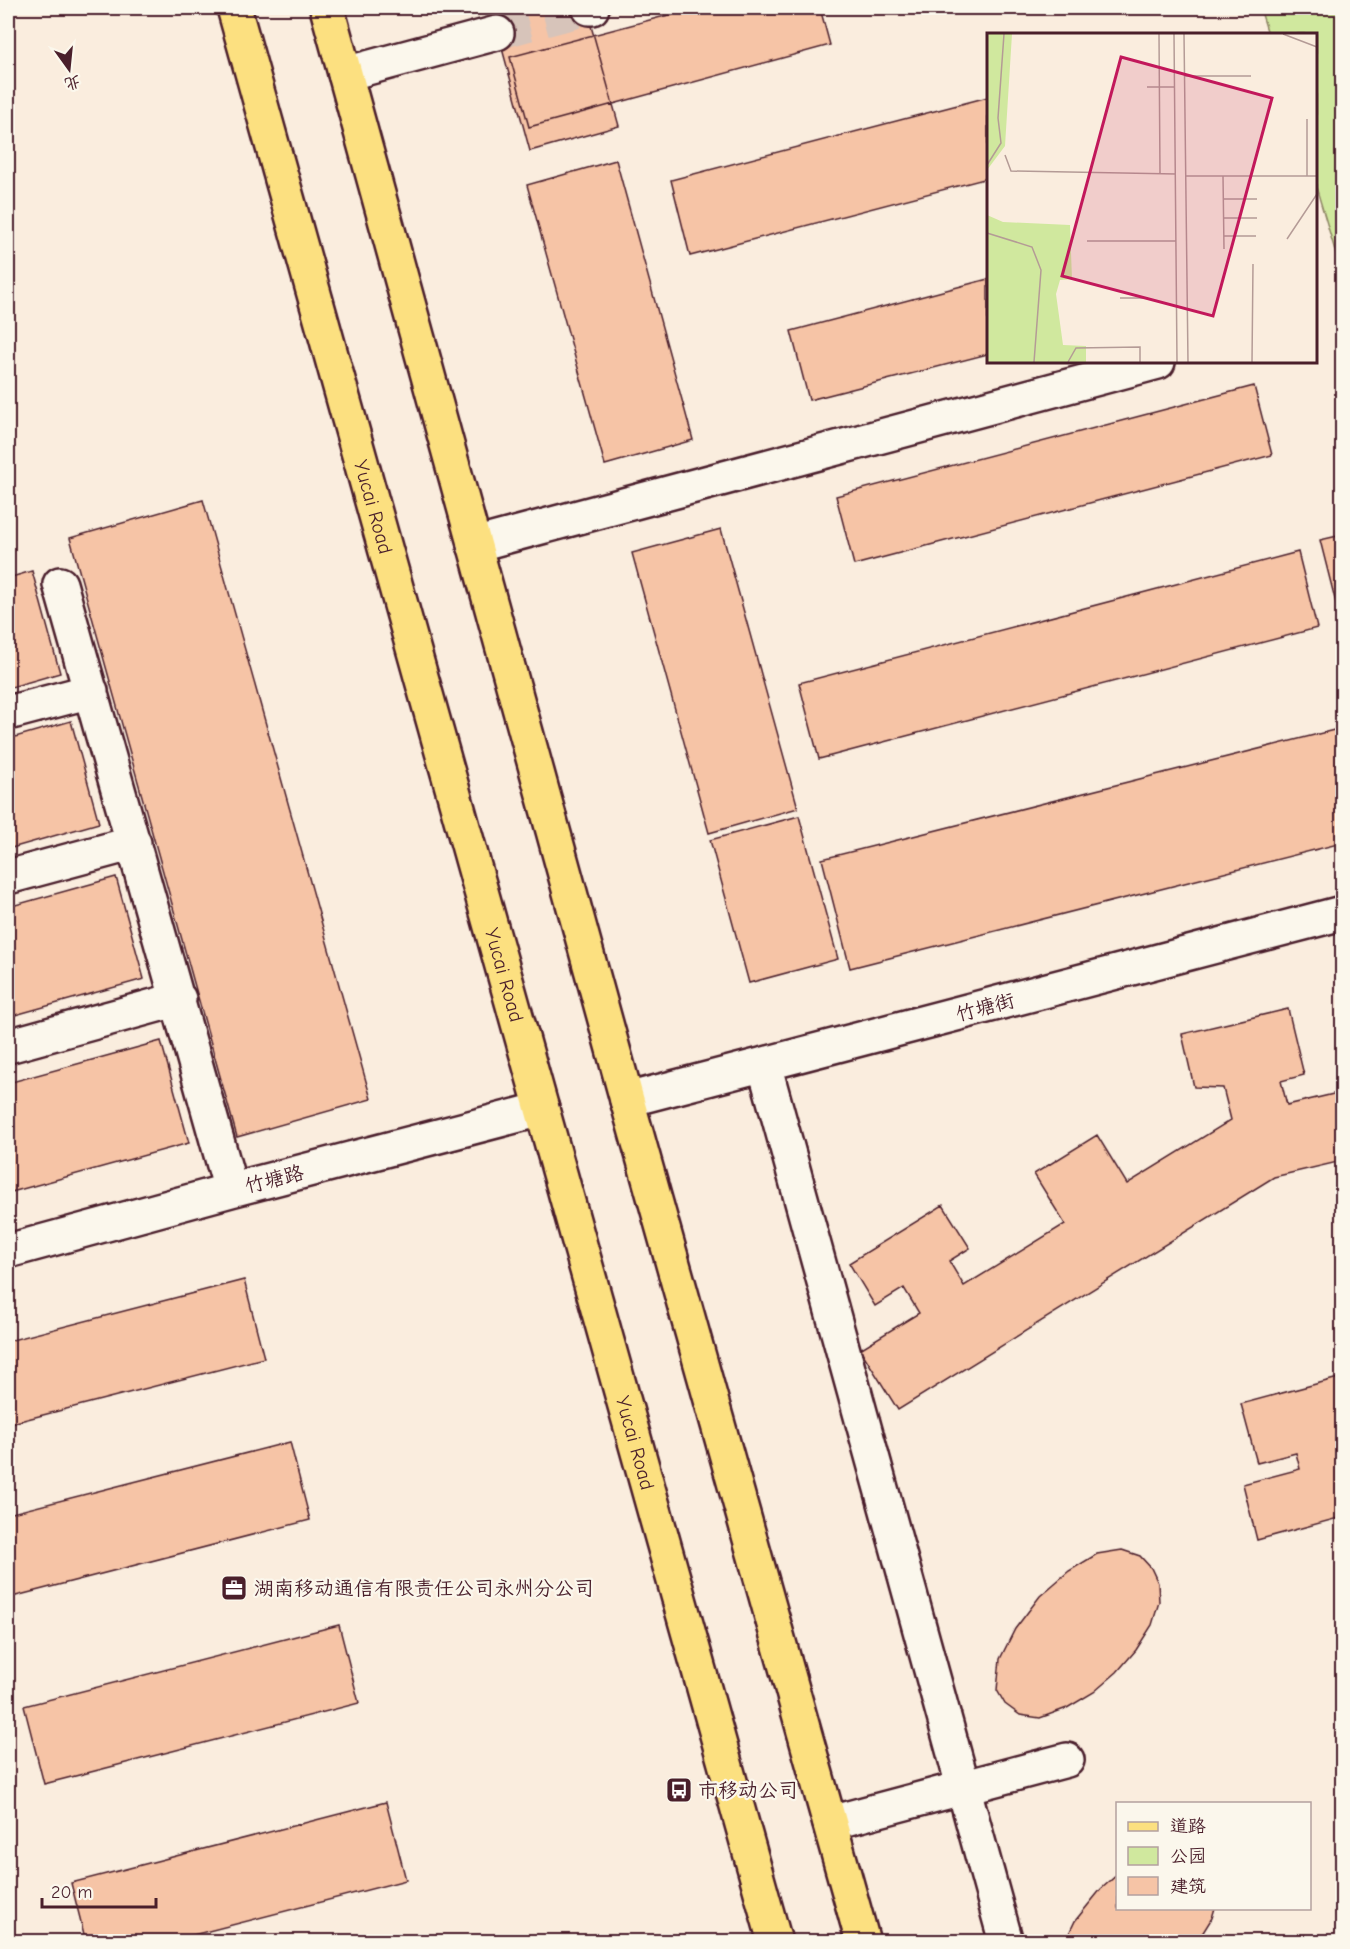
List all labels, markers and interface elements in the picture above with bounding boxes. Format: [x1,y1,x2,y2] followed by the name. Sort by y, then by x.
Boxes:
[987,33,1317,363] inset map
[39,39,99,99] north arrow
[63,72,83,93] text: 北
[349,457,397,557] street label: Yucai Road
[480,925,528,1025] street label: Yucai Road
[953,989,1017,1026] street label: 竹塘街
[242,1161,307,1198] street label: 竹塘路
[611,1393,659,1493] street label: Yucai Road
[219,1573,249,1603] office icon: 湖南移动通信有限责任公司永州分公司
[254,1577,594,1600] place label: 湖南移动通信有限责任公司永州分公司
[664,1775,694,1805] bus stop icon: 市移动公司
[698,1779,798,1802] place label: 市移动公司
[1116,1802,1311,1910] legend
[1170,1816,1206,1837] text: 道路
[1170,1846,1206,1867] text: 公园
[42,1871,156,1909] scale bar
[1170,1876,1206,1897] text: 建筑
[51,1882,92,1903] text: 20 m

